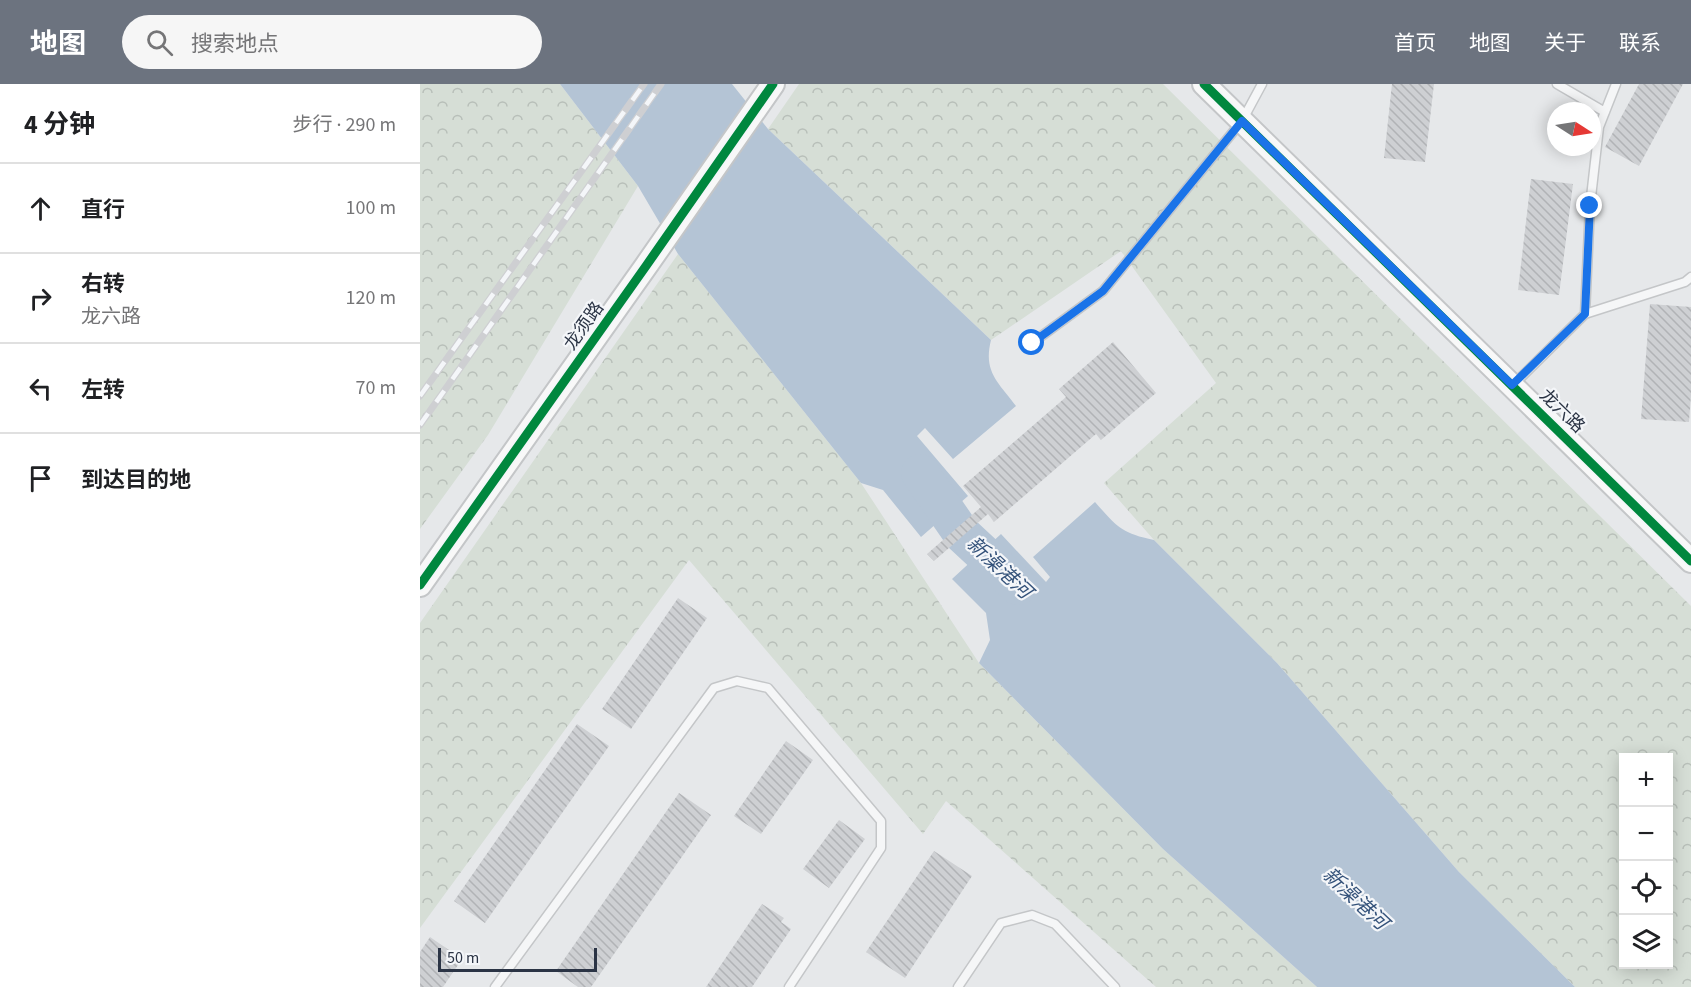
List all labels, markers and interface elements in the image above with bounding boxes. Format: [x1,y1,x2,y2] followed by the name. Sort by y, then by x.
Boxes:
[122,15,542,69] search box
[30,24,86,64] text: 地图
[143,26,176,59] icon: search
[191,28,279,60] text: 搜索地点
[1394,28,1436,58] text: 首页
[1469,28,1511,58] text: 地图
[1544,28,1586,58] text: 关于
[1619,28,1661,58] text: 联系
[1547,102,1601,156] north arrow
[24,106,95,143] text: 4 分钟
[293,111,396,139] text: 步行 · 290 m
[24,192,57,225] icon: ahead
[1576,192,1602,218] route end
[81,194,125,226] text: 直行
[346,194,396,222] text: 100 m
[81,268,125,300] text: 右转
[24,282,57,315] icon: right
[346,284,396,312] text: 120 m
[558,297,610,355] street label: 龙须路
[81,303,141,331] text: 龙六路
[1018,329,1044,355] route start
[24,372,57,405] icon: left
[81,374,125,406] text: 左转
[356,374,396,402] text: 70 m
[1534,383,1590,439] street label: 龙六路
[24,462,57,495] icon: arrive
[81,464,191,496] text: 到达目的地
[960,530,1041,608] water label: 新澡港河
[1619,753,1673,969] map controls
[1619,753,1673,807] button: +
[1619,807,1673,861] button: −
[1316,861,1397,939] water label: 新澡港河
[1619,861,1673,915] button: locate
[1619,915,1673,969] button: layers
[438,945,597,972] scale bar
[447,947,479,969] text: 50 m

